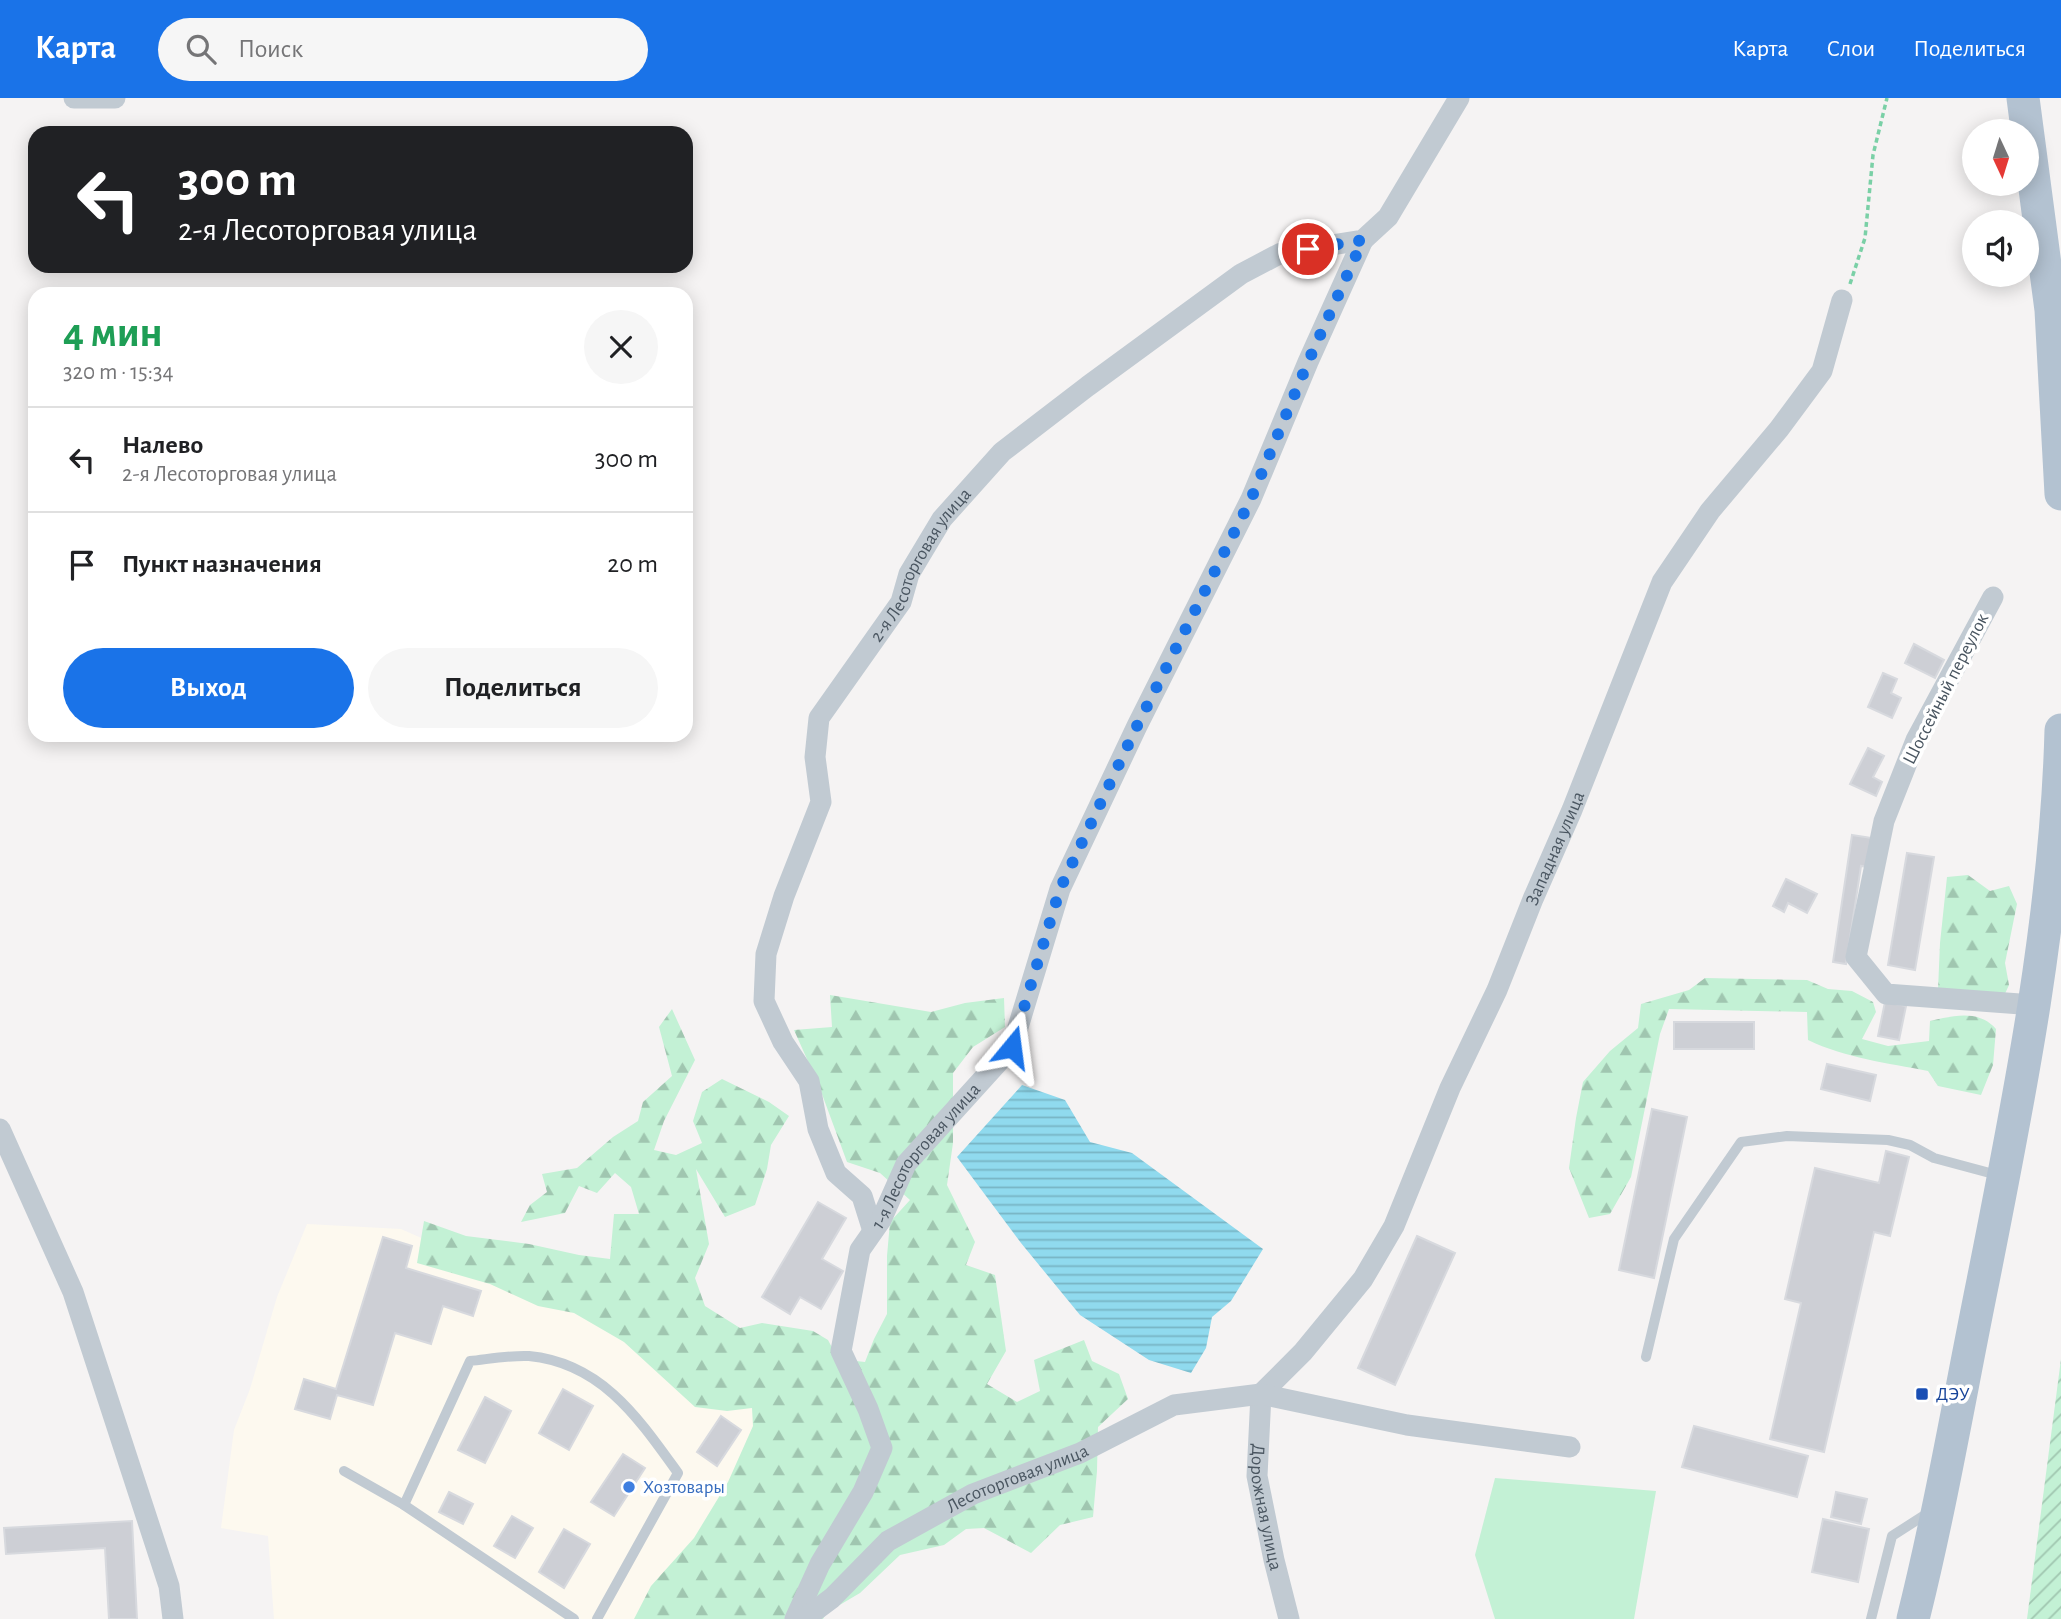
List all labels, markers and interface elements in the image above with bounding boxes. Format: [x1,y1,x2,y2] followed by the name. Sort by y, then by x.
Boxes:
[158,18,648,81] search box
[182,30,220,68] icon: search
[35,32,116,65] text: Карта
[238,36,303,62] text: Поиск
[1732,37,1788,61] text: Карта
[1826,37,1875,61] text: Слои
[1913,37,2026,61] text: Поделиться
[1962,119,2039,196] north arrow
[1962,119,2039,287] map controls
[63,154,154,245] icon: left
[178,156,297,205] text: 300 m
[1962,210,2039,287] button: sound
[178,214,477,246] text: 2-я Лесоторговая улица
[1278,219,1338,279] pin
[1289,230,1327,268] icon: arrive
[584,310,658,384] button: close
[63,312,163,354] text: 4 мин
[63,361,173,384] text: 320 m · 15:34
[122,432,203,458] text: Налево
[63,441,101,479] icon: left
[595,446,658,472] text: 300 m
[122,463,337,486] text: 2-я Лесоторговая улица
[867,484,975,645] street label: 2-я Лесоторговая улица
[63,546,101,584] icon: arrive
[122,551,322,577] text: Пункт назначения
[607,551,658,577] text: 20 m
[1900,610,1992,767] street label: Шоссейный переулок
[63,648,354,728] button: Выход
[368,648,658,728] button: Поделиться
[1522,788,1588,908] street label: Западная улица
[975,1010,1049,1084] position arrow
[868,1079,984,1233] street label: 1-я Лесоторговая улица
[1936,1385,1970,1404] place label: ДЭУ
[1914,1386,1930,1402] marker: ДЭУ
[943,1441,1092,1516] street label: Лесоторговая улица
[1247,1443,1286,1573] street label: Дорожная улица
[643,1478,725,1497] place label: Хозтовары
[621,1479,637,1495] marker: Хозтовары

